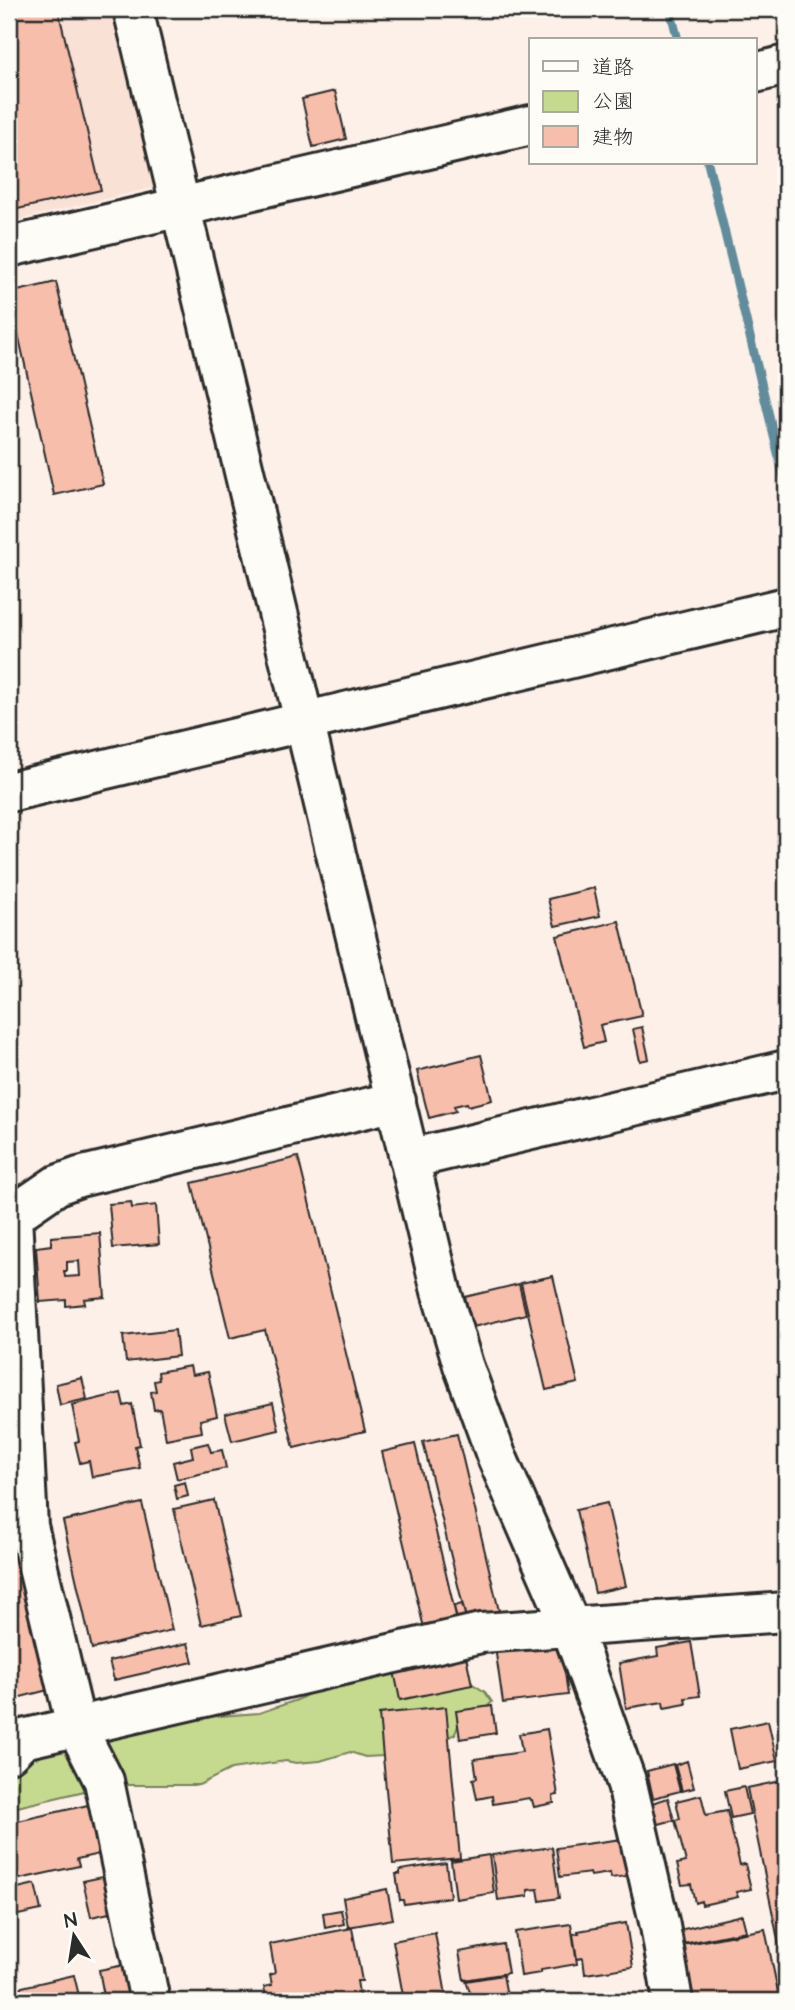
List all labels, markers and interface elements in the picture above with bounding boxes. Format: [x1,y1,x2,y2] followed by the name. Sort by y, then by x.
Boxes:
[529,38,756,164] legend
[592,53,634,82] text: 道路
[592,87,634,116] text: 公園
[592,123,634,152] text: 建物
[38,1902,108,1972] north arrow
[62,1906,79,1935] text: N

